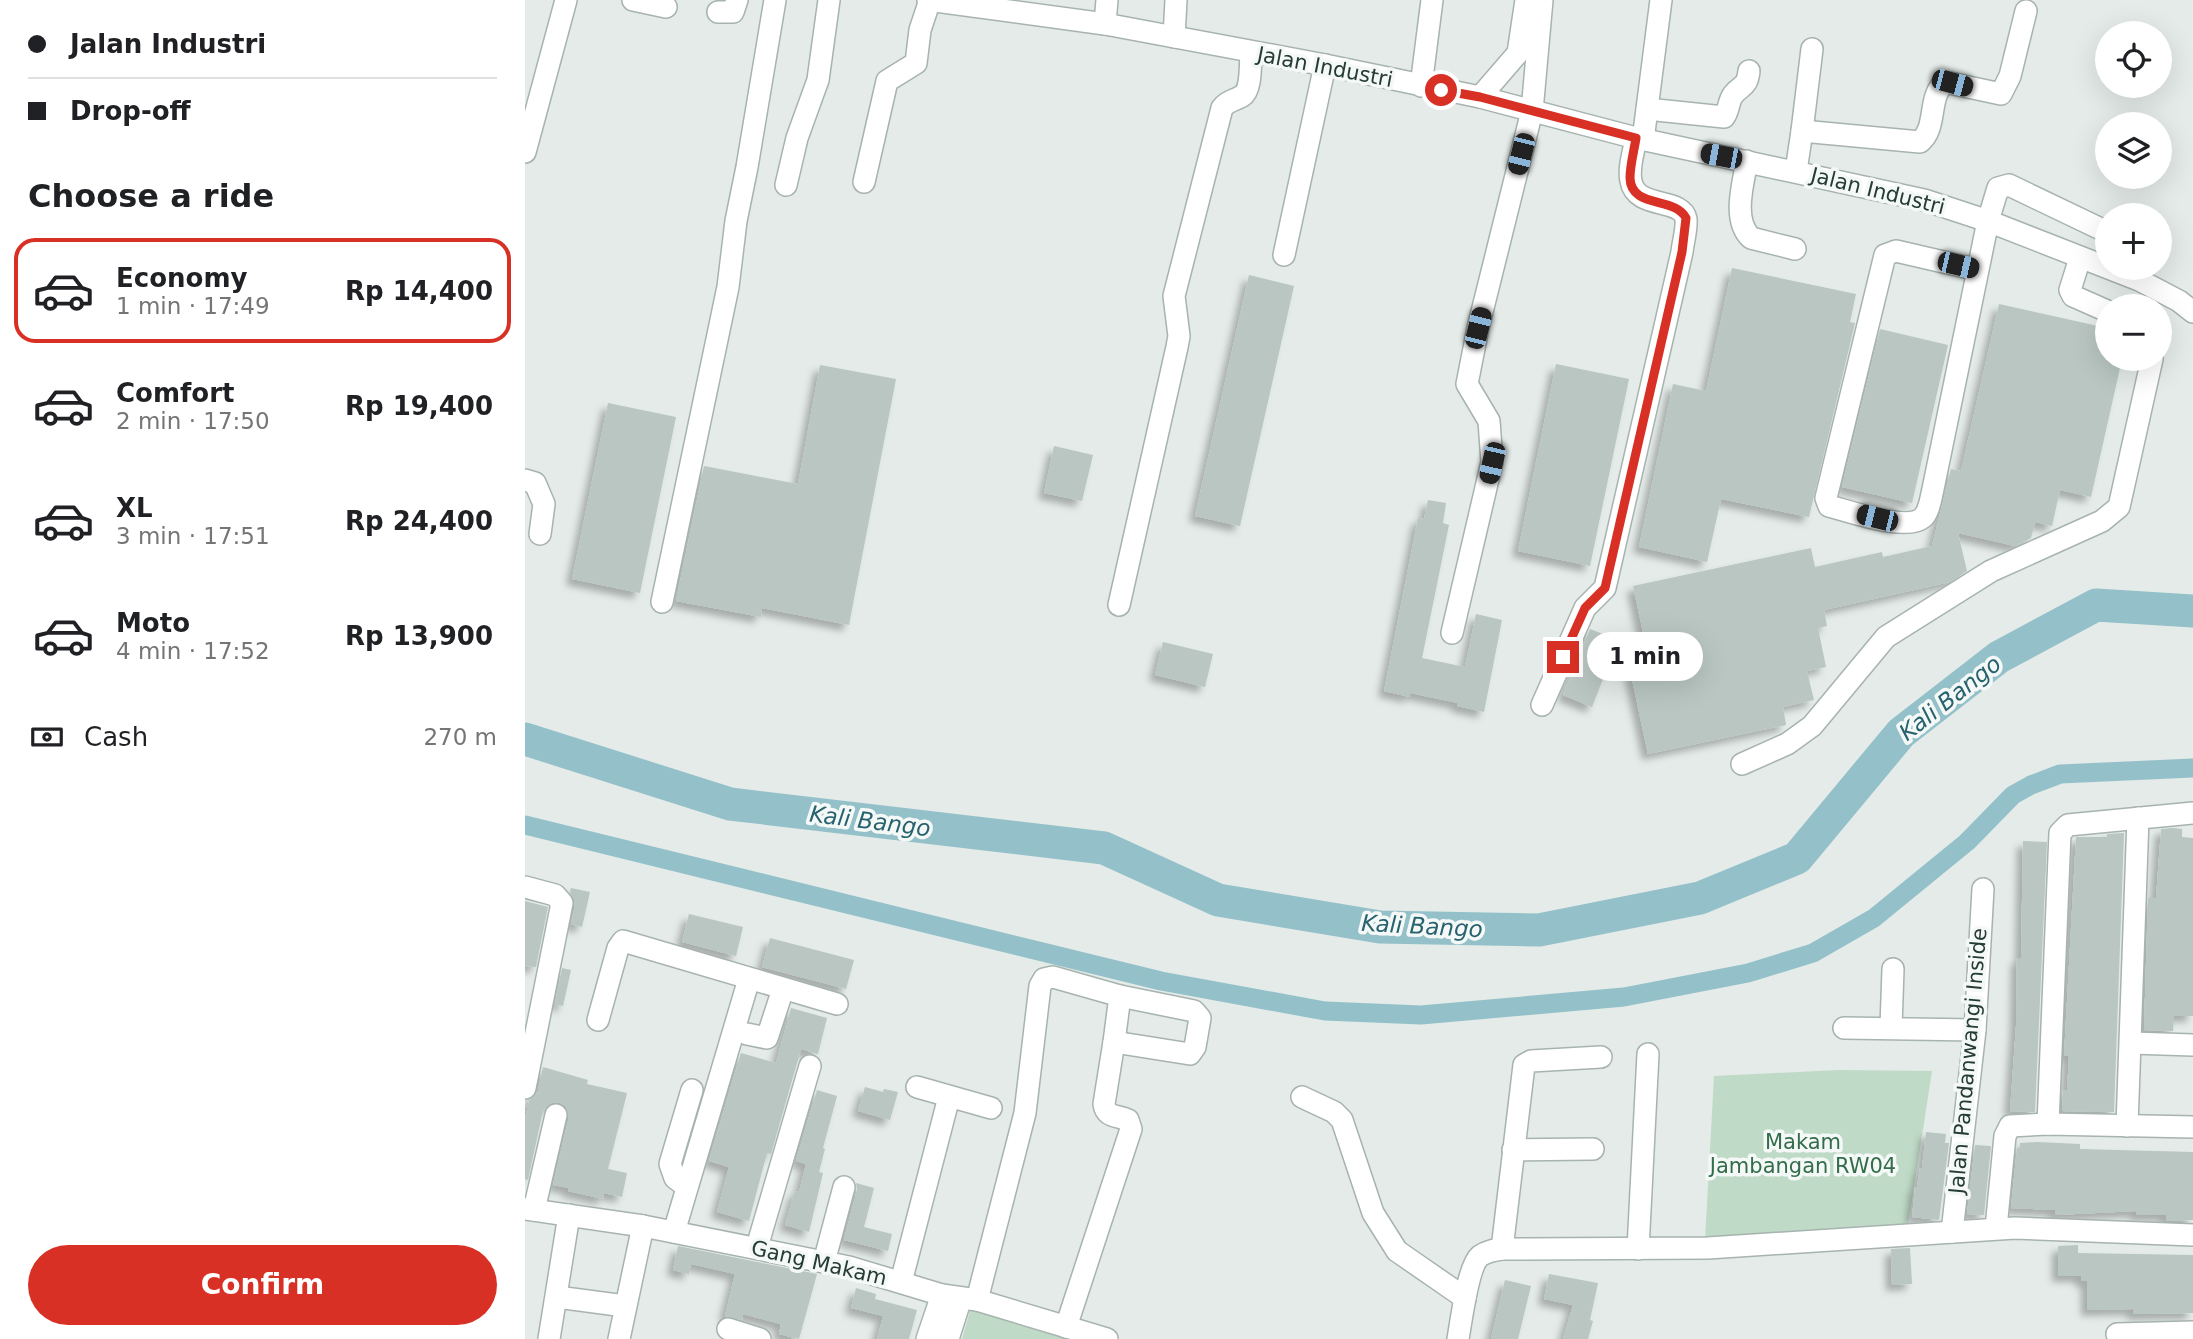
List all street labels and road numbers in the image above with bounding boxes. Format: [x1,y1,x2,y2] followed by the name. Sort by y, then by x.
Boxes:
[1253,42,1395,92] street label: Jalan Industri
[1806,162,1948,219] street label: Jalan Industri
[1944,927,1992,1197] street label: Jalan Pandanwangi Inside
[749,1236,889,1290] street label: Gang Makam

